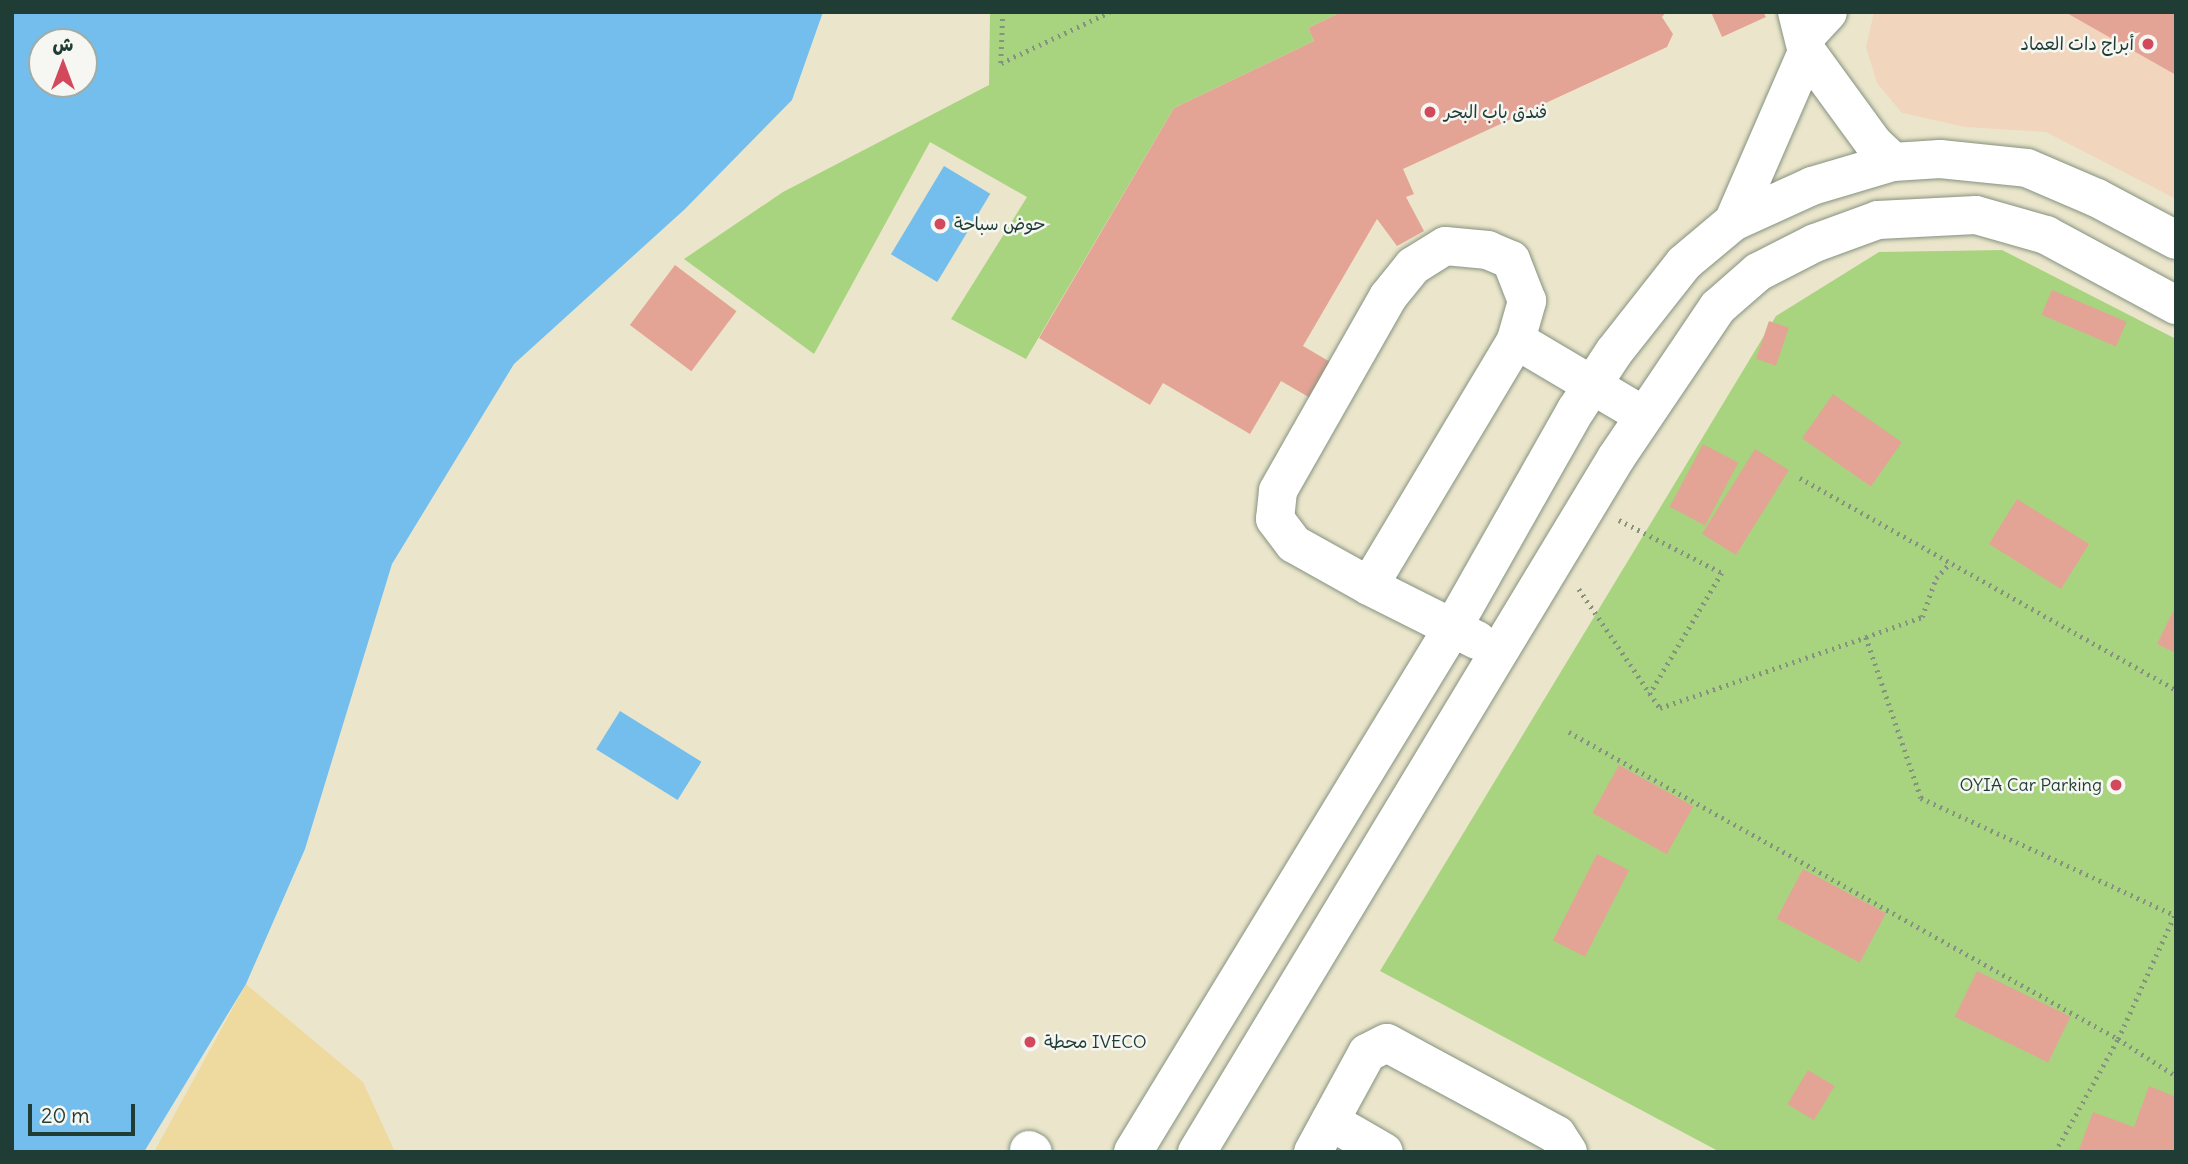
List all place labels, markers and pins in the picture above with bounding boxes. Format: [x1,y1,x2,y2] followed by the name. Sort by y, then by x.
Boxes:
[2020,33,2134,55] place label: أبراج دات العماد
[2140,36,2156,52] marker: أبراج دات العماد
[1444,101,1547,123] place label: فندق باب البحر
[1422,104,1438,120] marker: فندق باب البحر
[954,213,1046,235] place label: حوض سباحة
[932,216,948,232] marker: حوض سباحة
[1959,774,2102,796] place label: OYIA Car Parking
[2108,777,2124,793] marker: OYIA Car Parking
[1044,1031,1147,1053] place label: محطة IVECO
[1022,1034,1038,1050] marker: محطة IVECO

